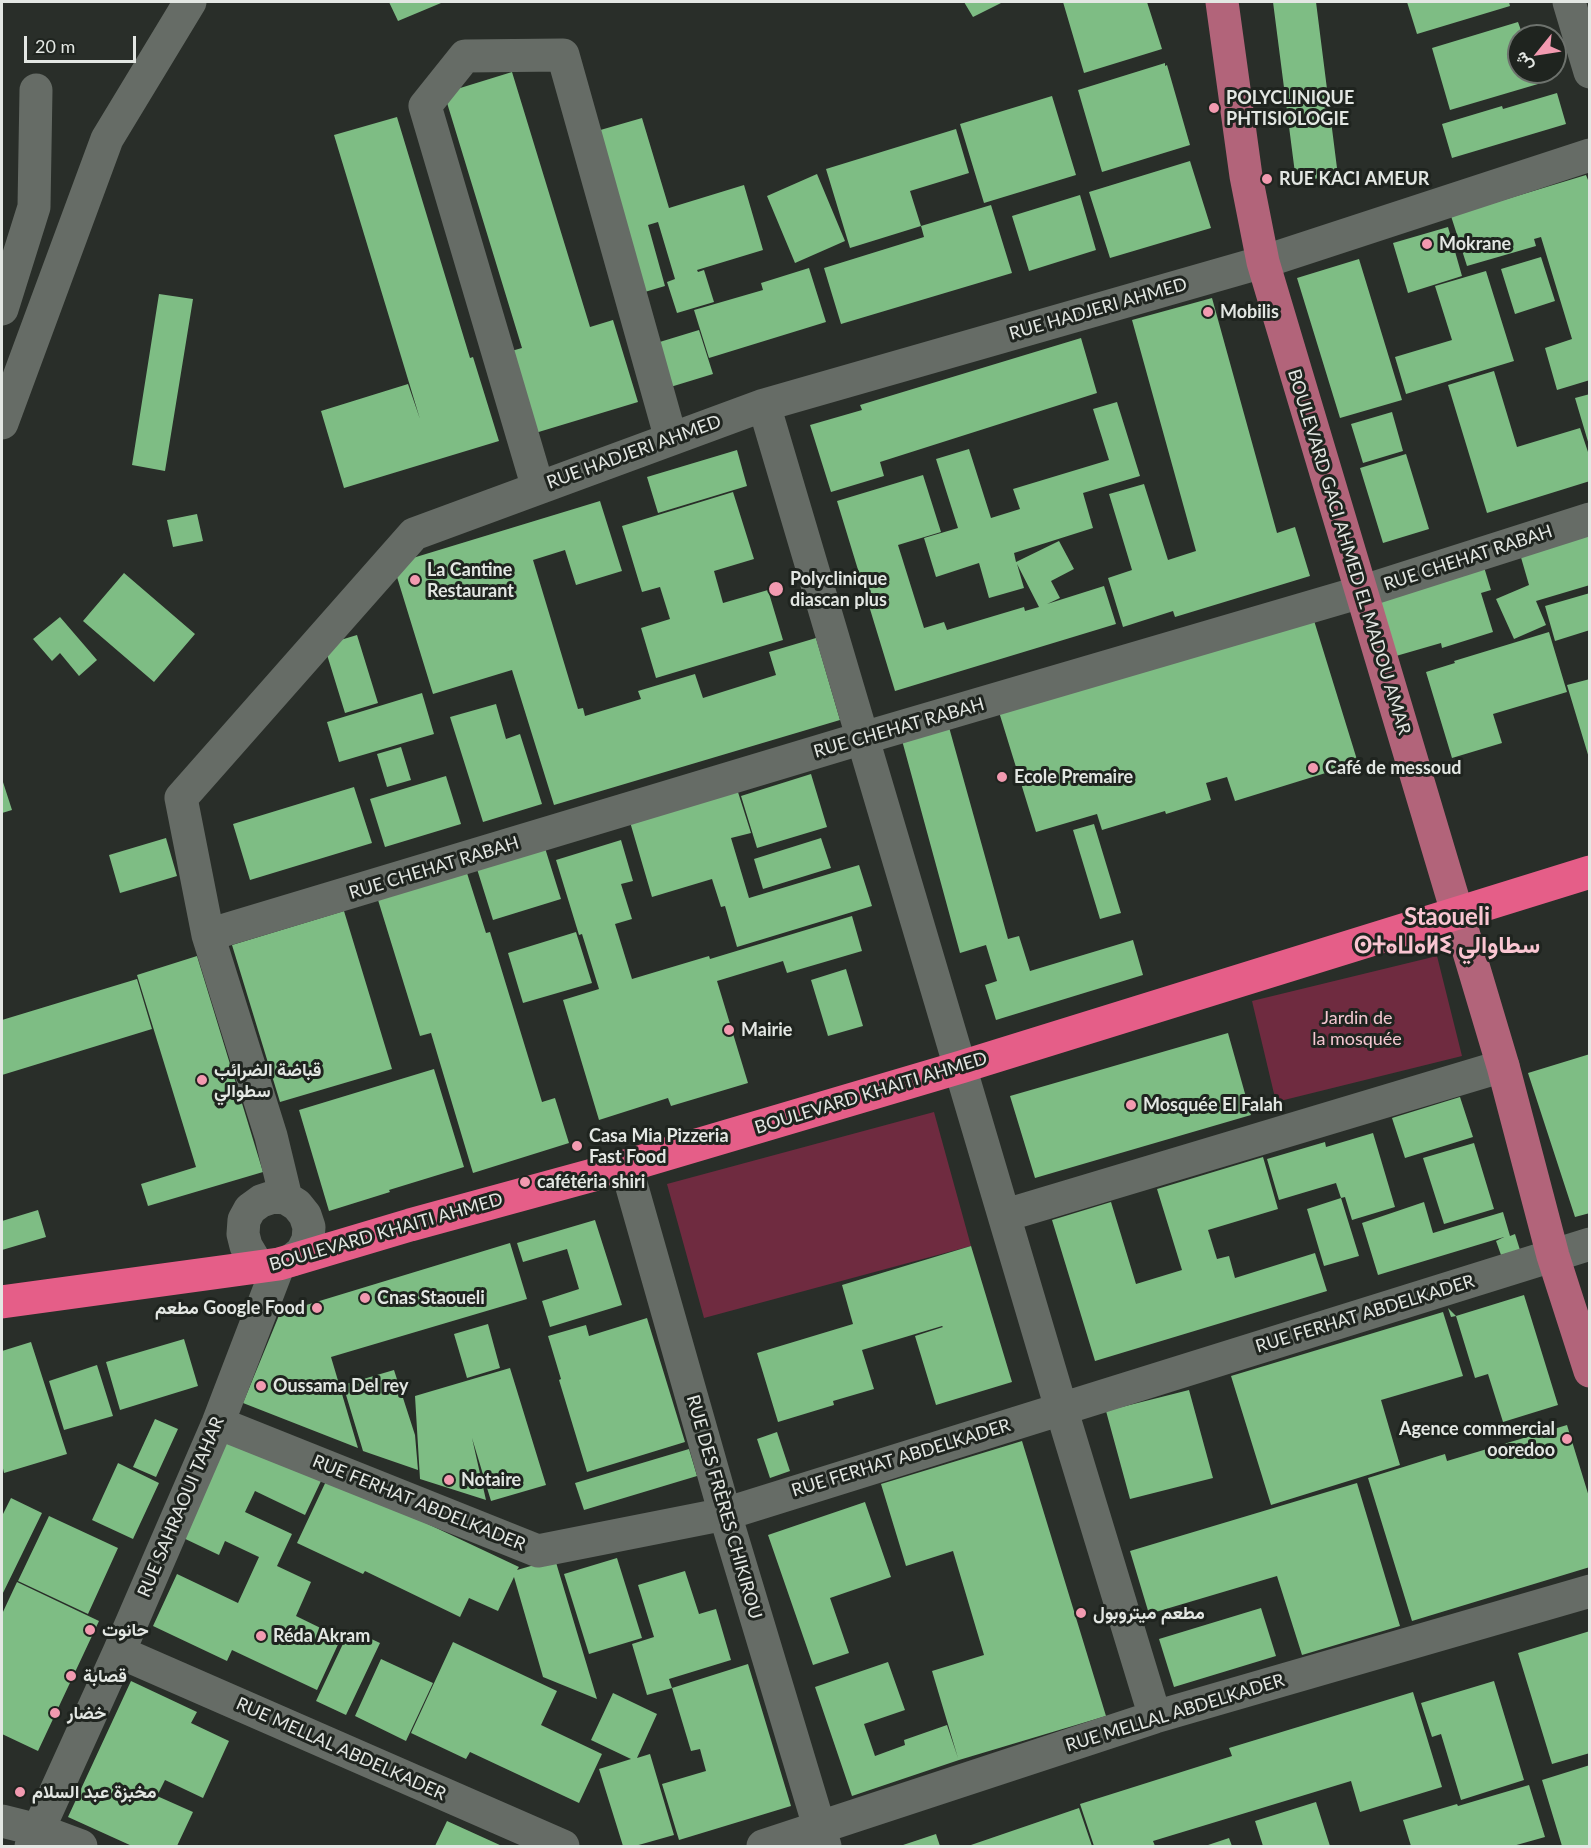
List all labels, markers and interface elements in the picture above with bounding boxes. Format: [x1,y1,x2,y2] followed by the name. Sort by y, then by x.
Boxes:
[27,24,140,62] scale bar
[1507,24,1567,84] north arrow
[35,35,75,57] text: 20 m
[1510,49,1536,75] text: ش
[1226,87,1354,130] place label: POLYCLINIQUE PHTISIOLOGIE
[1207,101,1221,115] marker: POLYCLINIQUE PHTISIOLOGIE
[1279,168,1429,190] place label: RUE KACI AMEUR
[1260,172,1274,186] marker: RUE KACI AMEUR
[1439,233,1511,255] place label: Mokrane
[1420,237,1434,251] marker: Mokrane
[1007,273,1189,345] street label: RUE HADJERI AHMED
[1220,301,1279,323] place label: Mobilis
[1201,305,1215,319] marker: Mobilis
[1283,367,1415,737] street label: BOULEVARD GACI AHMED EL MADOU AMAR
[544,410,724,494] street label: RUE HADJERI AHMED
[1381,520,1555,596] street label: RUE CHEHAT RABAH
[427,559,514,602] place label: La Cantine Restaurant
[790,568,887,610] place label: Polyclinique diascan plus
[408,573,422,587] marker: La Cantine Restaurant
[767,580,785,598] marker: Polyclinique diascan plus
[811,693,987,763] street label: RUE CHEHAT RABAH
[1325,757,1461,779] place label: Café de messoud
[1306,761,1320,775] marker: Café de messoud
[1014,766,1133,788] place label: Ecole Premaire
[995,770,1009,784] marker: Ecole Premaire
[347,832,521,904] street label: RUE CHEHAT RABAH
[1354,903,1540,959] district label: Staoueli ⵙⵜⴰⵡⴰⵍⵉ سطاوالي
[1312,1007,1402,1050] park label: Jardin de la mosquée
[741,1019,792,1041] place label: Mairie
[722,1023,736,1037] marker: Mairie
[752,1047,990,1139] street label: BOULEVARD KHAITI AHMED
[214,1059,322,1102] place label: قباضة الضرائب سطوالي
[195,1073,209,1087] marker: قباضة الضرائب سطوالي
[1143,1094,1283,1116] place label: Mosquée El Falah
[1124,1098,1138,1112] marker: Mosquée El Falah
[589,1125,729,1168] place label: Casa Mia Pizzeria Fast Food
[570,1139,584,1153] marker: Casa Mia Pizzeria Fast Food
[537,1171,645,1193] place label: cafétéria shiri
[518,1175,532,1189] marker: cafétéria shiri
[267,1188,505,1276] street label: BOULEVARD KHAITI AHMED
[1253,1270,1477,1358] street label: RUE FERHAT ABDELKADER
[377,1287,485,1309] place label: Cnas Staoueli
[358,1291,372,1305] marker: Cnas Staoueli
[155,1297,305,1319] place label: مطعم Google Food
[310,1301,324,1315] marker: مطعم Google Food
[273,1375,408,1397] place label: Oussama Del rey
[254,1379,268,1393] marker: Oussama Del rey
[682,1392,766,1622] street label: RUE DES FRÈRES CHIKIROU
[133,1413,229,1601] street label: RUE SAHRAOUI TAHAR
[789,1414,1013,1502] street label: RUE FERHAT ABDELKADER
[1399,1418,1555,1460] place label: Agence commercial ooredoo
[1560,1432,1574,1446] marker: Agence commercial ooredoo
[309,1450,529,1556] street label: RUE FERHAT ABDELKADER
[461,1469,521,1491] place label: Notaire
[442,1473,456,1487] marker: Notaire
[1093,1602,1205,1624] place label: مطعم ميتروبول
[1074,1606,1088,1620] marker: مطعم ميتروبول
[102,1619,149,1641] place label: حانوت
[83,1623,97,1637] marker: حانوت
[273,1625,370,1647] place label: Réda Akram
[254,1629,268,1643] marker: Réda Akram
[83,1665,127,1687] place label: قصابة
[64,1669,78,1683] marker: قصابة
[1063,1669,1287,1757] street label: RUE MELLAL ABDELKADER
[233,1693,449,1805] street label: RUE MELLAL ABDELKADER
[67,1702,106,1724] place label: خضار
[48,1706,62,1720] marker: خضار
[32,1781,156,1803] place label: مخبزة عبد السلام
[13,1785,27,1799] marker: مخبزة عبد السلام

